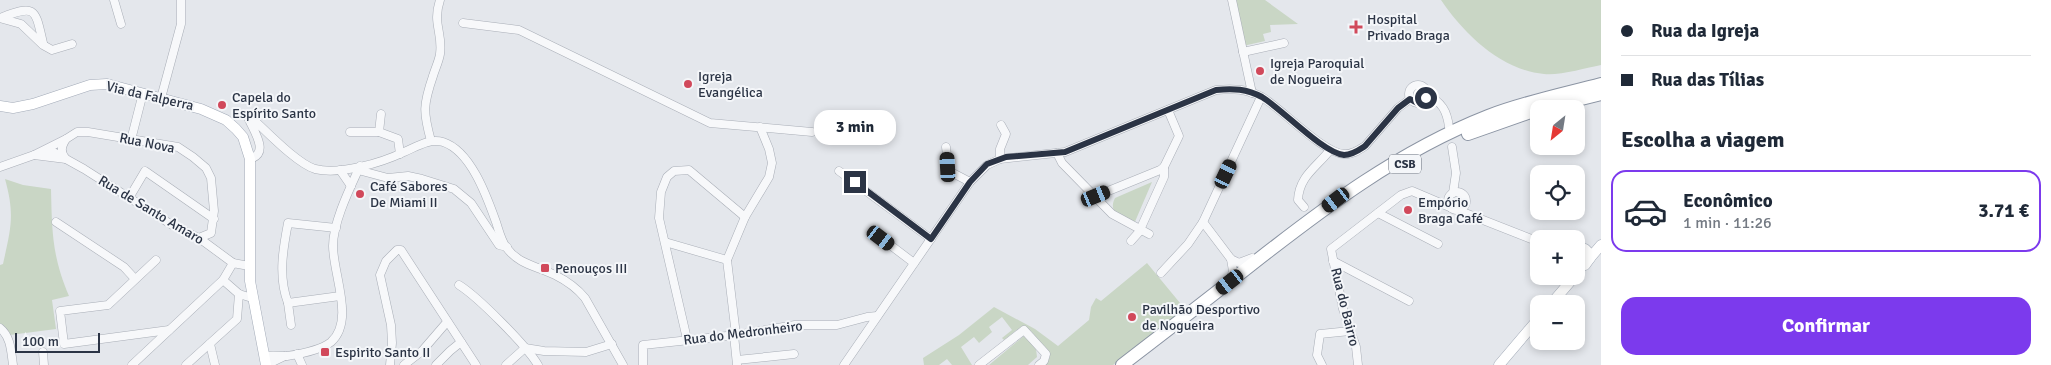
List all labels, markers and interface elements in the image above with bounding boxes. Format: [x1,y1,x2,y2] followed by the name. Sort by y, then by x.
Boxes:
[1367,11,1450,44] place label: Hospital Privado Braga
[1651,19,1759,43] text: Rua da Igreja
[1349,20,1363,34] marker: Hospital Privado Braga
[1270,55,1364,88] place label: Igreja Paroquial de Nogueira
[1254,65,1266,77] marker: Igreja Paroquial de Nogueira
[698,68,763,101] place label: Igreja Evangélica
[1651,68,1764,92] text: Rua das Tílias
[105,78,195,114] street label: Via da Falperra
[682,78,694,90] marker: Igreja Evangélica
[1415,87,1437,109] route start
[232,89,316,122] place label: Capela do Espírito Santo
[216,99,228,111] marker: Capela do Espírito Santo
[1530,100,1585,155] north arrow
[1530,100,1585,350] map controls
[814,110,896,144] callout: 3 min
[836,117,874,137] text: 3 min
[1621,126,1785,153] text: Escolha a viagem
[118,129,176,157] street label: Rua Nova
[939,152,956,182] car
[1389,154,1421,173] road number: CSB
[1212,157,1239,191] car
[1530,165,1585,220] button: locate
[844,171,866,193] route end
[95,172,207,248] street label: Rua de Santo Amaro
[370,178,448,211] place label: Café Sabores De Miami II
[1079,183,1112,209] car
[1319,185,1352,215] car
[354,188,366,200] marker: Café Sabores De Miami II
[1623,189,1668,234] icon: car
[1683,189,1773,213] text: Econômico
[1418,194,1483,227] place label: Empório Braga Café
[1978,199,2029,223] text: 3.71 €
[1402,204,1414,216] marker: Empório Braga Café
[1683,213,1772,233] text: 1 min · 11:26
[864,223,897,253] car
[1530,230,1585,285] button: +
[555,260,627,277] place label: Penouços III
[539,262,551,274] marker: Penouços III
[1327,266,1363,348] street label: Rua do Bairro
[1213,267,1246,297] car
[1530,295,1585,350] button: −
[1621,297,2031,355] button: Confirmar
[1142,301,1260,334] place label: Pavilhão Desportivo de Nogueira
[1126,311,1138,323] marker: Pavilhão Desportivo de Nogueira
[682,317,804,349] street label: Rua do Medronheiro
[15,330,100,353] scale bar
[22,333,59,350] text: 100 m
[335,344,430,361] place label: Espirito Santo II
[319,346,331,358] marker: Espirito Santo II

